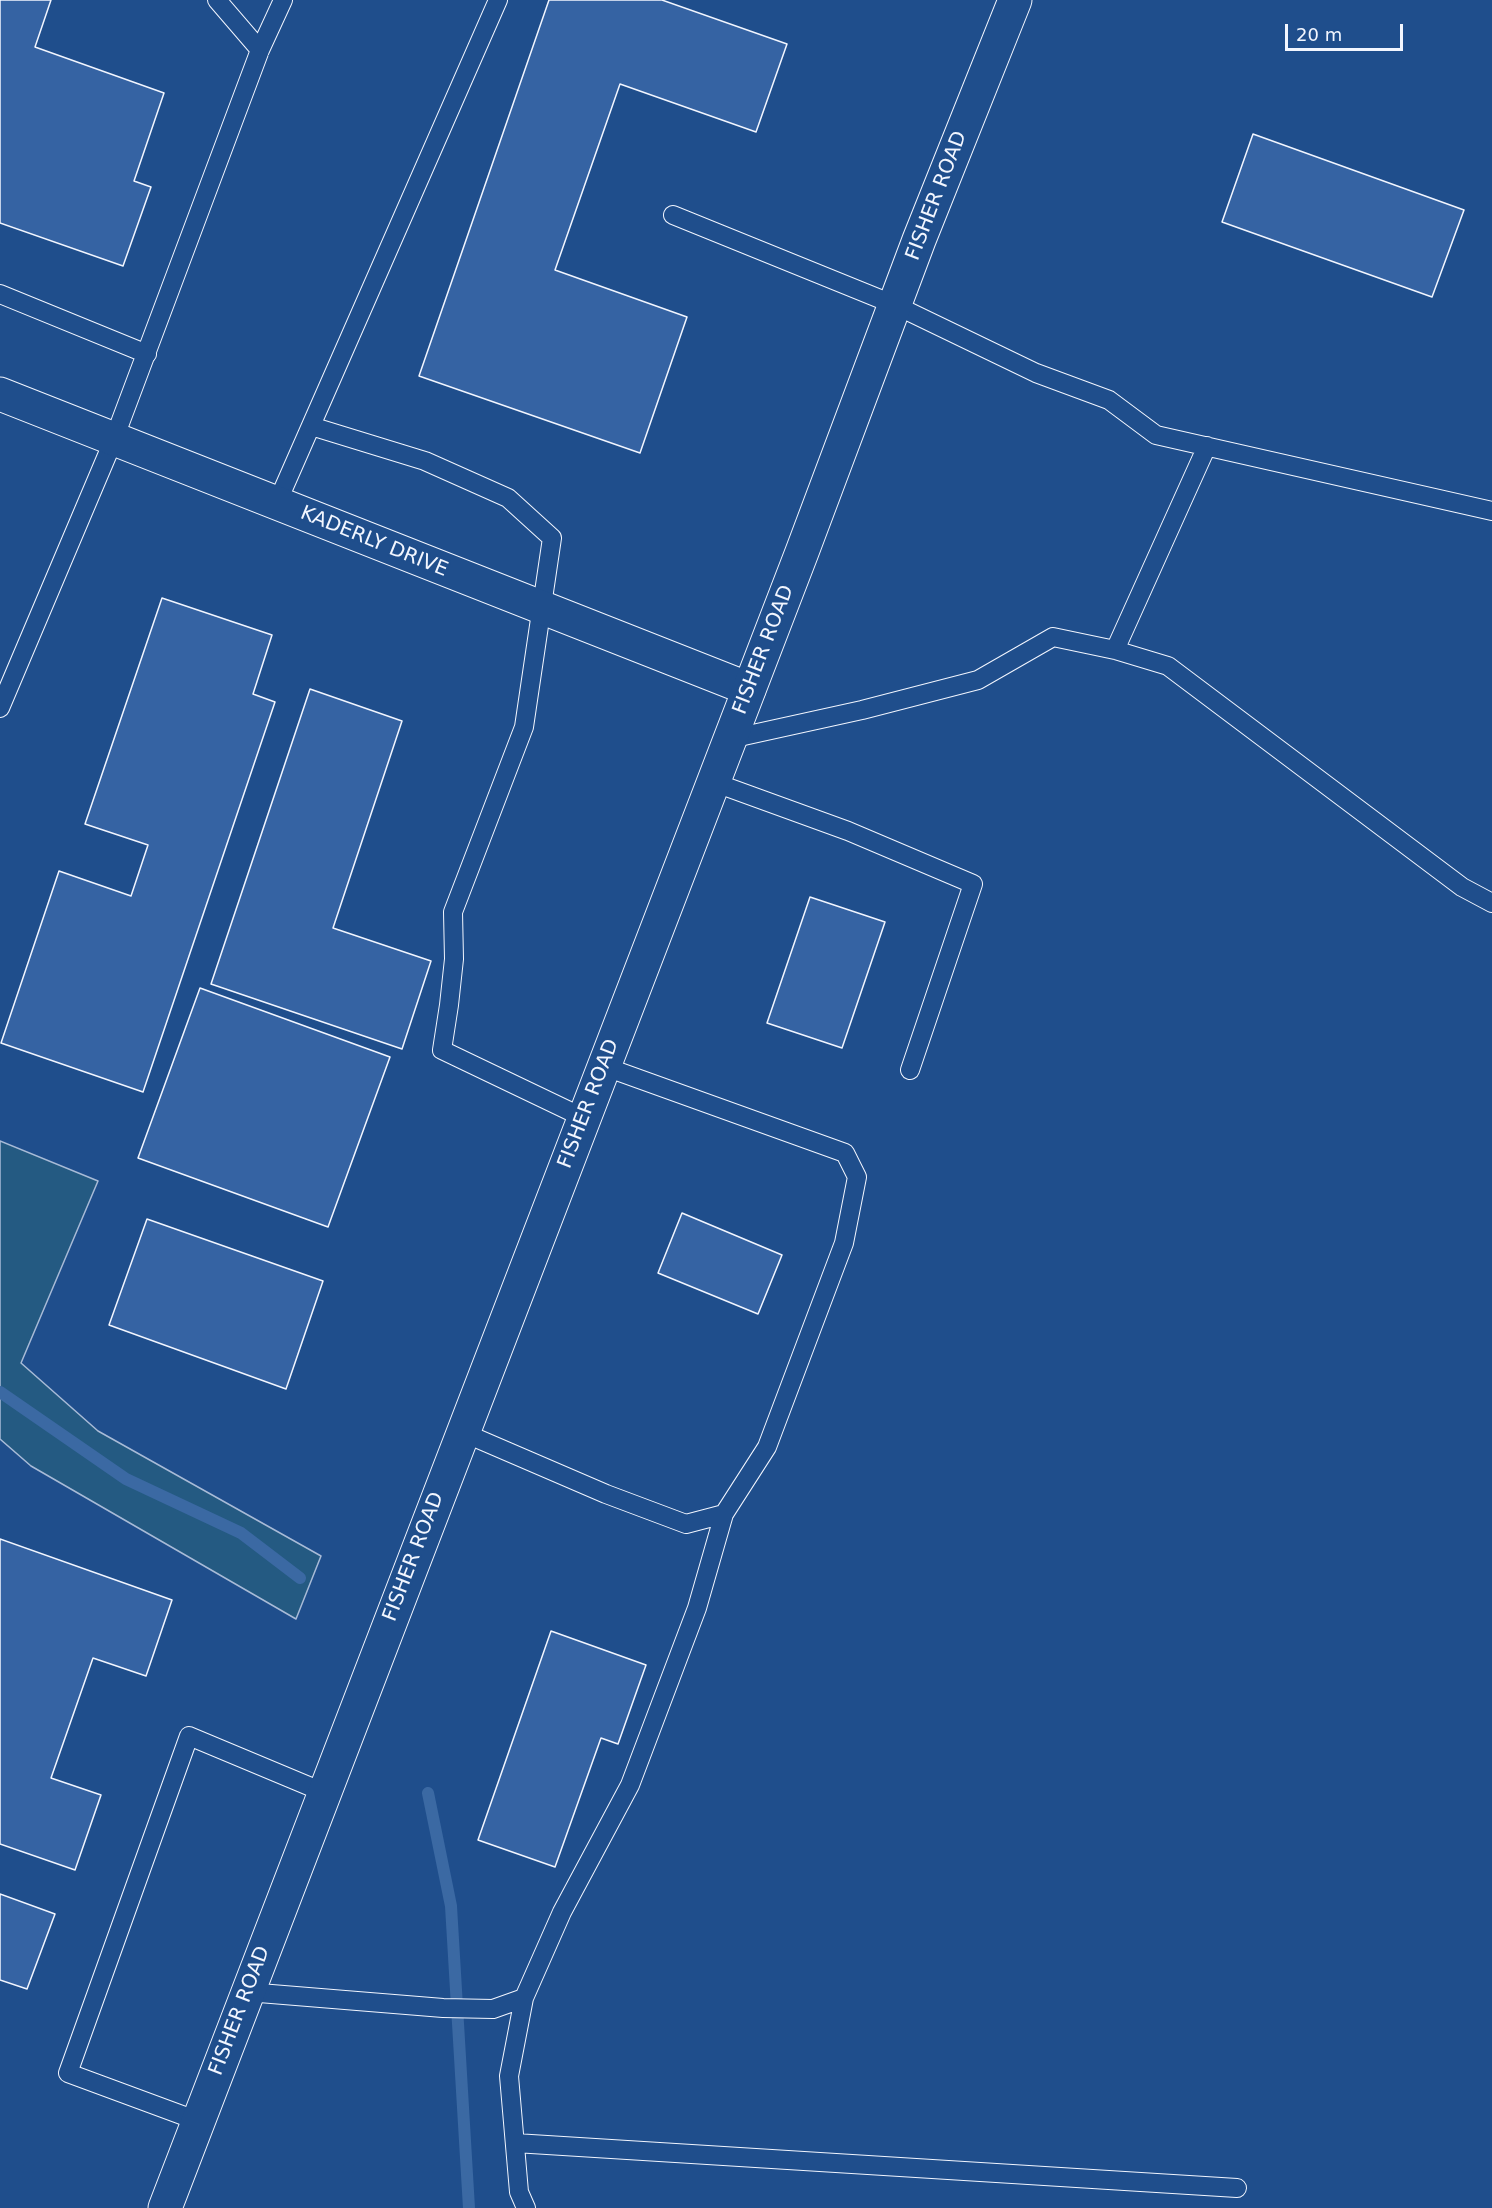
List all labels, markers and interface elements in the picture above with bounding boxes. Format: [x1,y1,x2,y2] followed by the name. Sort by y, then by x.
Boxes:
[1288,12,1406,50] scale bar
[1296,24,1342,45] text: 20 m
[901,128,973,264] street label: FISHER ROAD
[297,501,451,583] street label: KADERLY DRIVE
[728,582,800,718] street label: FISHER ROAD
[553,1036,625,1172] street label: FISHER ROAD
[378,1489,450,1625] street label: FISHER ROAD
[204,1943,276,2079] street label: FISHER ROAD

